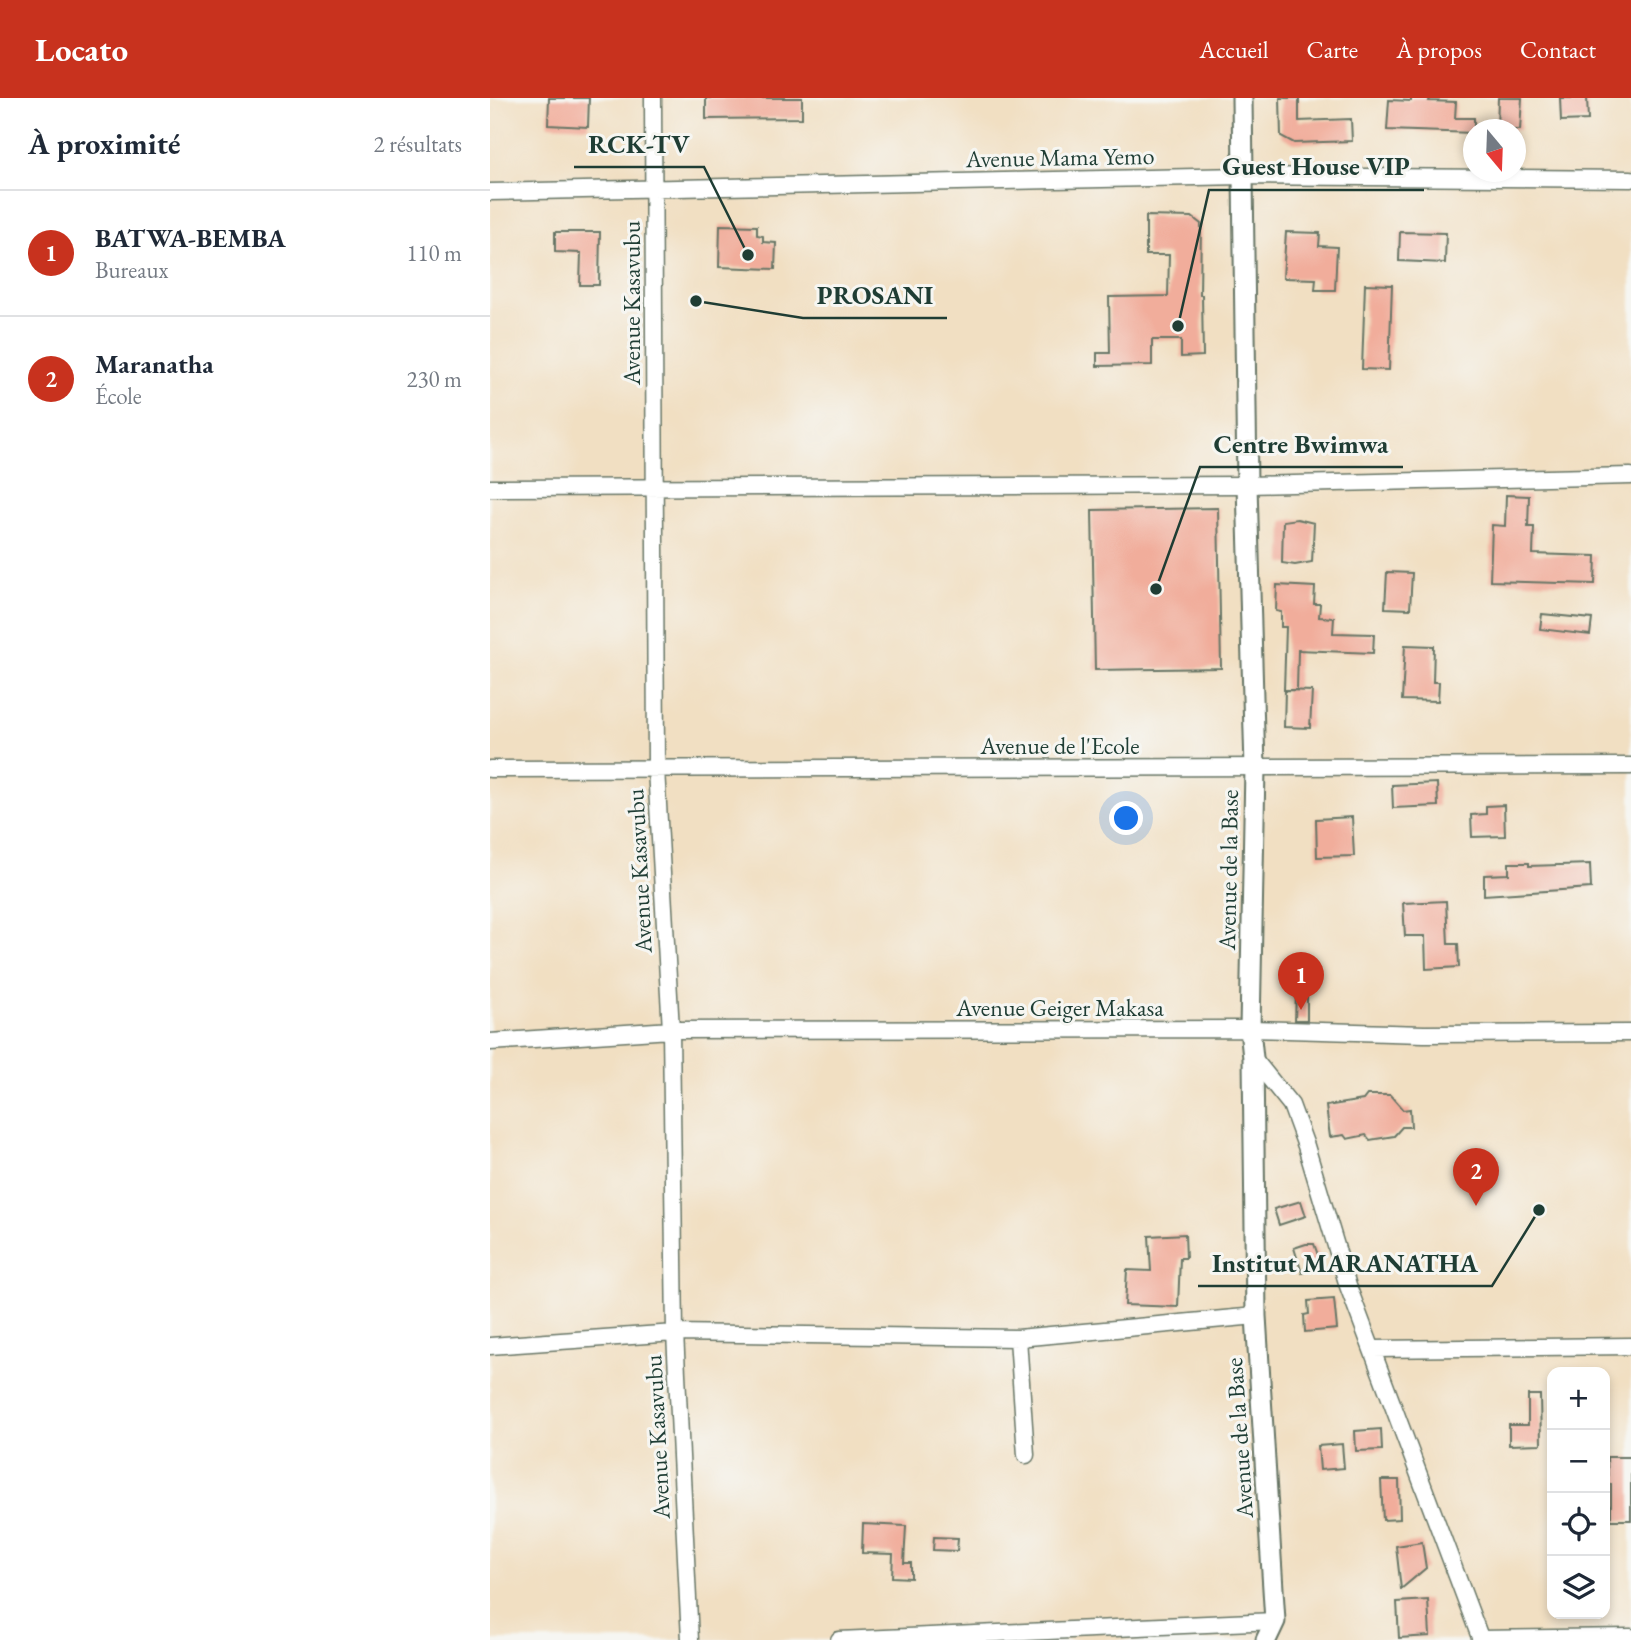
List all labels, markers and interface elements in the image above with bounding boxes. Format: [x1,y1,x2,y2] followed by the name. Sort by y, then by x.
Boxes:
[35,28,128,71] text: Locato
[1199,34,1269,65] text: Accueil
[1307,34,1358,65] text: Carte
[1396,34,1482,65] text: À propos
[1520,34,1596,65] text: Contact
[1463,119,1526,182] north arrow
[574,120,704,167] callout: RCK-TV
[28,124,180,163] text: À proximité
[588,127,690,161] text: RCK-TV
[374,129,462,159] text: 2 résultats
[964,140,1155,174] street label: Avenue Mama Yemo
[1209,143,1424,190] callout: Guest House VIP
[1222,149,1410,183] text: Guest House VIP
[616,220,647,386] street label: Avenue Kasavubu
[95,221,286,255] text: BATWA-BEMBA
[45,238,57,268] text: 1
[406,238,462,268] text: 110 m
[95,255,168,285] text: Bureaux
[803,271,947,318] callout: PROSANI
[817,278,934,312] text: PROSANI
[95,347,214,381] text: Maranatha
[45,364,57,394] text: 2
[406,364,462,394] text: 230 m
[95,381,142,411] text: École
[1200,420,1403,467] callout: Centre Bwimwa
[1214,427,1389,461] text: Centre Bwimwa
[979,730,1140,761] street label: Avenue de l'Ecole
[619,788,659,955] street label: Avenue Kasavubu
[1211,789,1245,952] street label: Avenue de la Base
[1109,801,1143,835] your location
[1278,952,1324,1010] pin: 1
[955,992,1164,1023] street label: Avenue Geiger Makasa
[1453,1148,1499,1206] pin: 2
[1198,1239,1492,1286] callout: Institut MARANATHA
[1212,1246,1478,1280] text: Institut MARANATHA
[637,1354,677,1521] street label: Avenue Kasavubu
[1218,1357,1260,1520] street label: Avenue de la Base
[1547,1367,1610,1619] map controls
[1547,1367,1610,1430] button: +
[1547,1430,1610,1493] button: −
[1547,1493,1610,1556] button: locate
[1547,1556,1610,1619] button: layers

